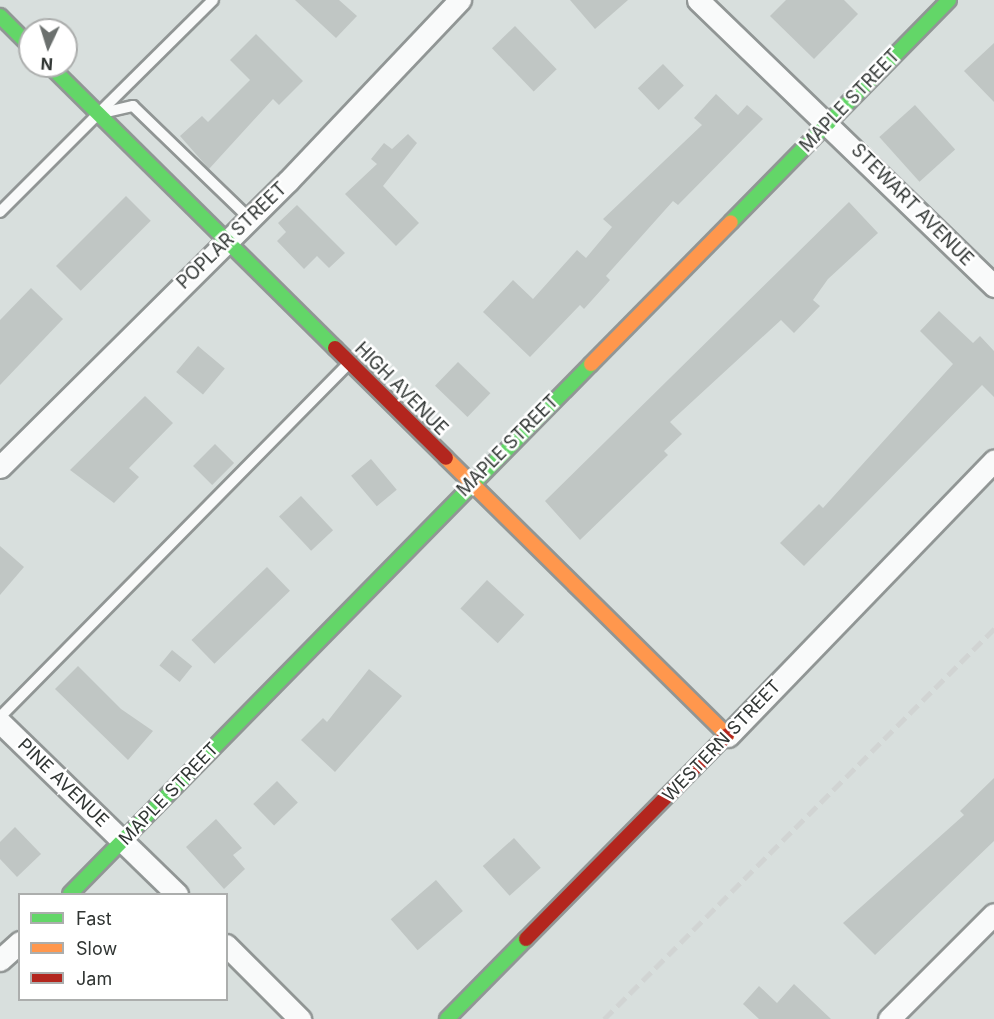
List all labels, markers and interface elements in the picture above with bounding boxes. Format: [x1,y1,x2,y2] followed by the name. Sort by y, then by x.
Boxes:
[18,18,78,78] north arrow
[796,45,904,157] street label: MAPLE STREET
[40,54,54,74] text: N
[847,140,977,270] street label: STEWART AVENUE
[173,178,291,294] street label: POPLAR STREET
[350,338,452,440] street label: HIGH AVENUE
[453,391,563,501] street label: MAPLE STREET
[658,676,786,806] street label: WESTERN STREET
[13,734,113,832] street label: PINE AVENUE
[115,738,223,850] street label: MAPLE STREET
[18,893,228,1001] legend
[76,908,112,929] text: Fast
[76,938,117,959] text: Slow
[76,968,112,989] text: Jam

